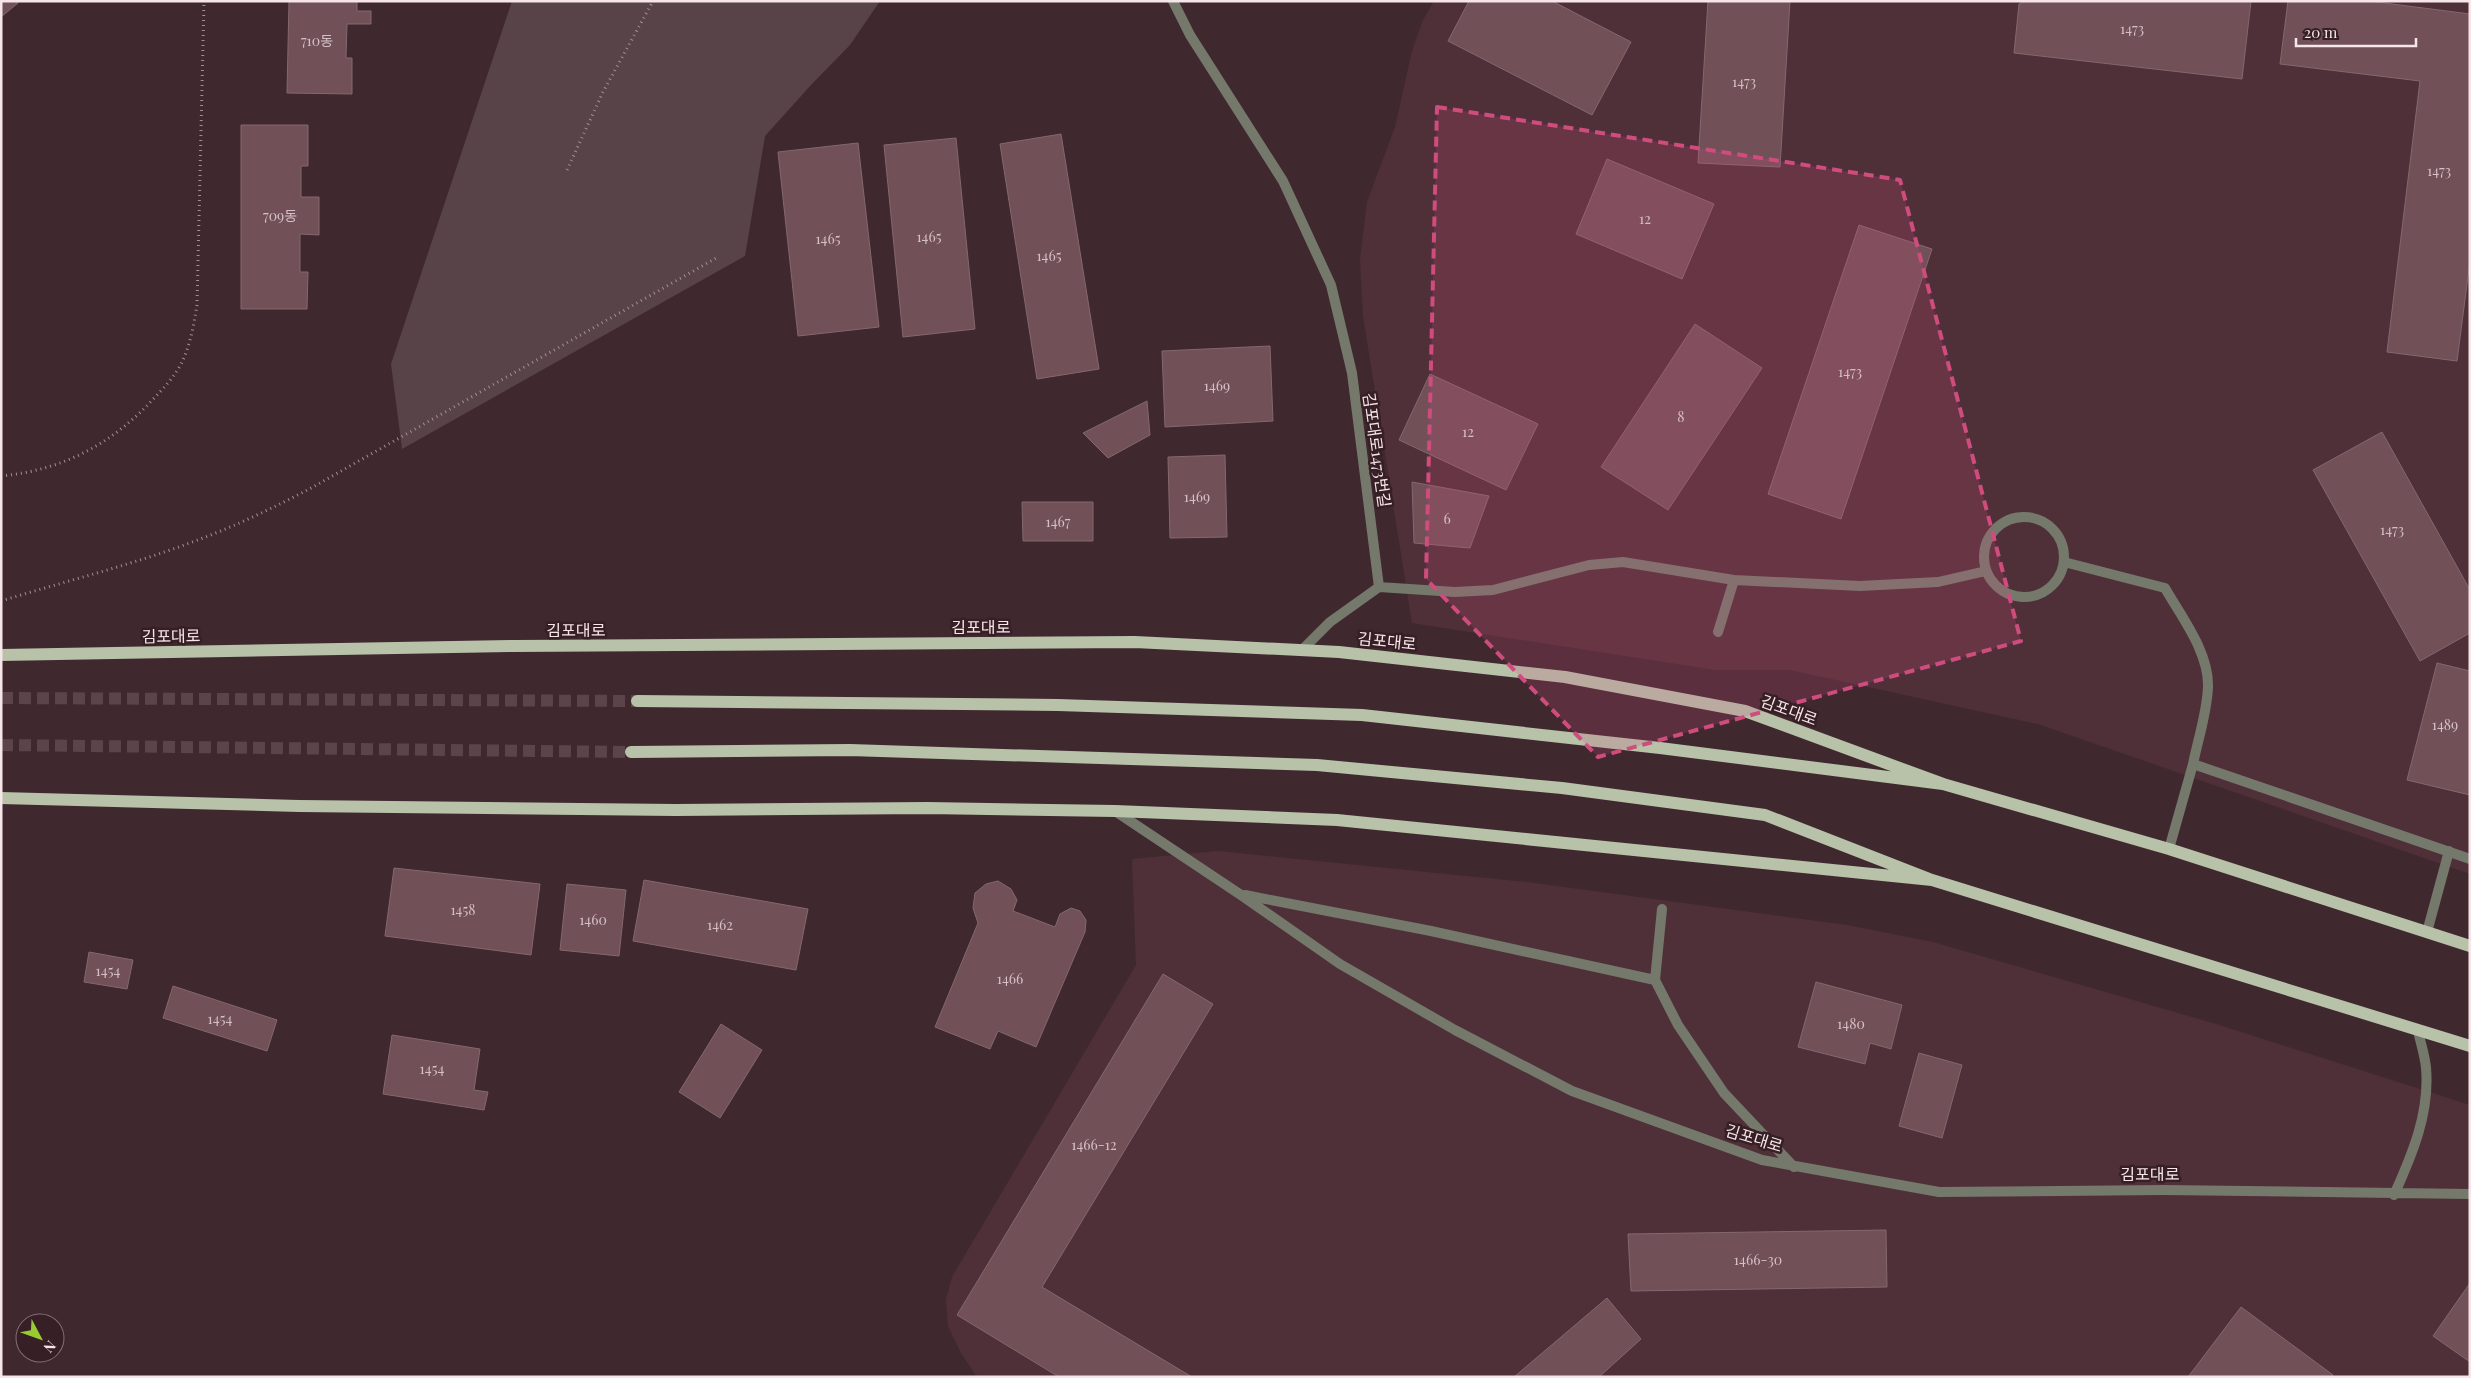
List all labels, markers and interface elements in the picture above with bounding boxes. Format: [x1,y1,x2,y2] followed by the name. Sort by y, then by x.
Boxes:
[2296,15,2416,47] scale bar
[2120,19,2144,38] house number: 1473
[2304,22,2338,42] text: 20 m
[301,31,333,50] house number: 710동
[1732,72,1756,91] house number: 1473
[2427,161,2451,180] house number: 1473
[263,206,297,225] house number: 709동
[1639,209,1651,228] house number: 12
[916,227,942,246] house number: 1465
[815,229,841,248] house number: 1465
[1036,246,1062,265] house number: 1465
[1838,362,1862,381] house number: 1473
[1204,376,1230,395] house number: 1469
[1359,391,1396,509] street label: 김포대로1473번길
[1677,407,1685,426] house number: 8
[1462,422,1474,441] house number: 12
[1184,487,1210,506] house number: 1469
[1443,509,1451,528] house number: 6
[1045,512,1071,531] house number: 1467
[2380,520,2404,539] house number: 1473
[952,616,1011,637] street label: 김포대로
[547,619,606,640] street label: 김포대로
[141,624,201,647] street label: 김포대로
[1357,627,1418,654] street label: 김포대로
[1758,690,1821,730] street label: 김포대로
[2432,715,2458,734] house number: 1489
[450,900,476,919] house number: 1458
[579,910,607,929] house number: 1460
[707,915,733,934] house number: 1462
[96,961,120,980] house number: 1454
[997,969,1023,988] house number: 1466
[208,1009,232,1028] house number: 1454
[1837,1014,1865,1033] house number: 1480
[420,1059,444,1078] house number: 1454
[1723,1119,1786,1156] street label: 김포대로
[1071,1135,1117,1154] house number: 1466-12
[2121,1163,2180,1184] street label: 김포대로
[1734,1250,1782,1269] house number: 1466-30
[15,1313,65,1363] north arrow
[40,1337,61,1357] text: N

